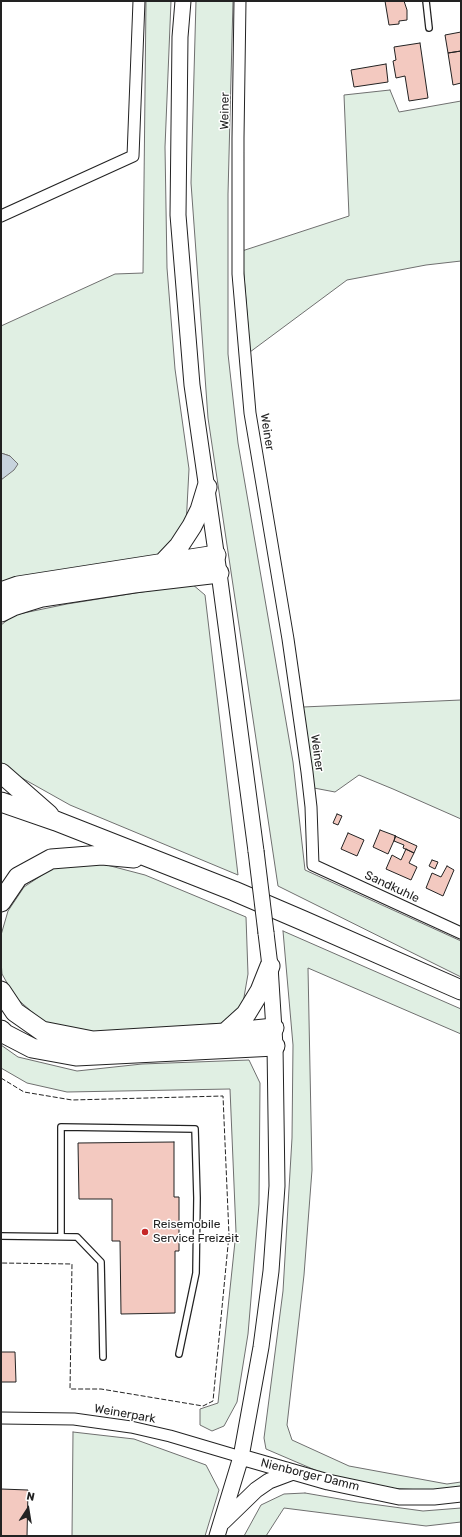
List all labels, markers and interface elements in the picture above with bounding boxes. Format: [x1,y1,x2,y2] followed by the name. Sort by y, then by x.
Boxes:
[217,92,233,130] street label: Weiner
[257,412,277,452] street label: Weiner
[307,733,327,773] street label: Weiner
[362,868,422,906] street label: Sandkuhle
[153,1218,239,1246] place label: Reisemobile Service Freizeit
[140,1227,150,1237] marker: Reisemobile Service Freizeit
[93,1402,157,1426] street label: Weinerpark
[259,1456,361,1494] street label: Nienborger Damm
[8,1489,48,1529] north arrow
[25,1490,36,1504] text: N

